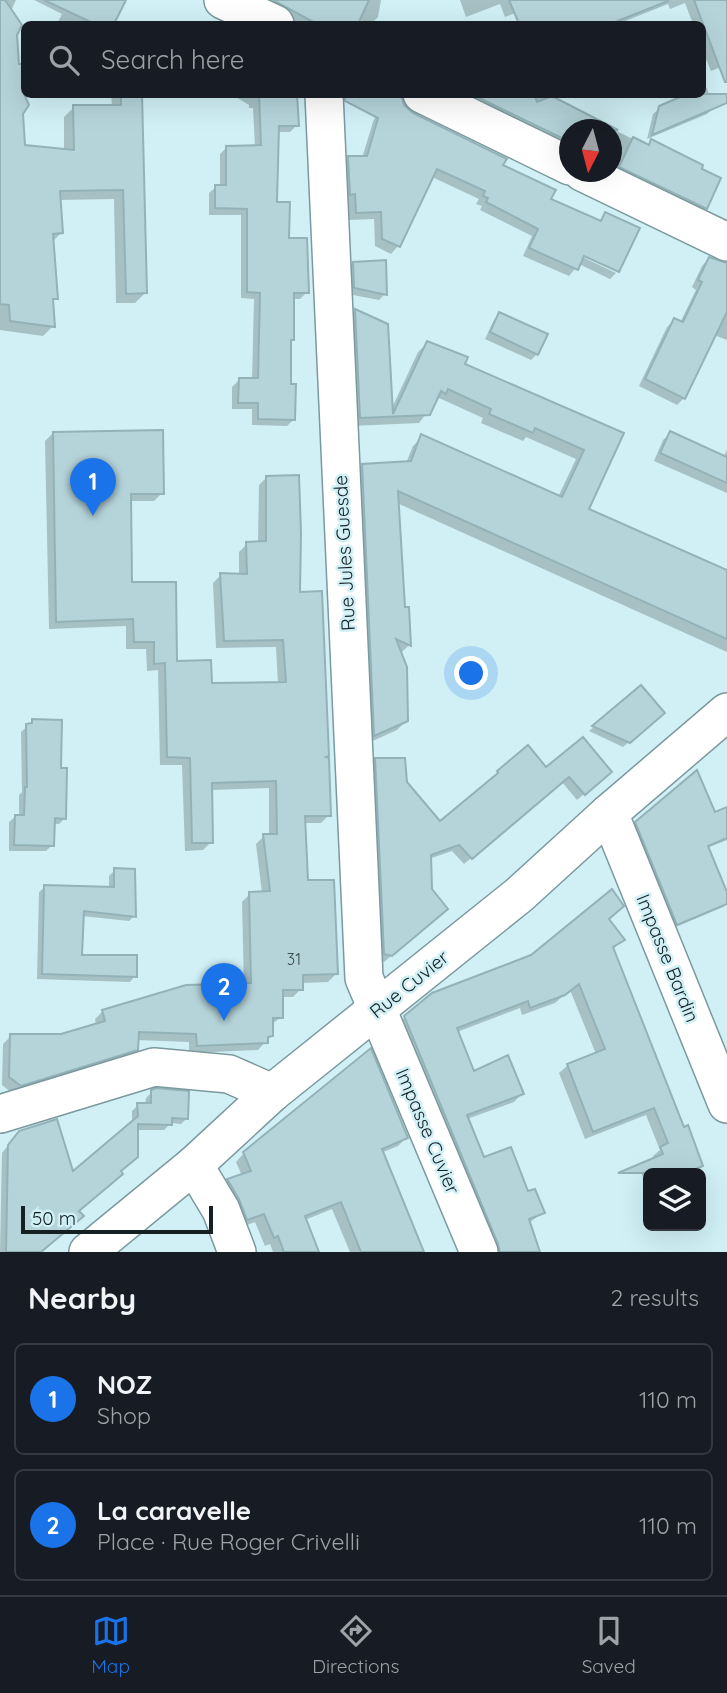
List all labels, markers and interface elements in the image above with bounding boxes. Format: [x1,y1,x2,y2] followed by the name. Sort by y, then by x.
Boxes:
[21,21,706,98] search box
[45,41,83,79] icon: search
[101,43,245,76] text: Search here
[559,119,622,182] north arrow
[70,458,116,516] pin: 1
[328,475,360,631] street label: Rue Jules Guesde
[454,656,488,690] your location
[631,890,705,1026] street label: Impasse Bardin
[365,944,454,1023] street label: Rue Cuvier
[287,949,301,969] house number: 31
[201,963,247,1021] pin: 2
[391,1065,466,1198] street label: Impasse Cuvier
[643,1168,706,1231] map controls
[643,1168,706,1231] button: layers
[21,1203,214,1235] scale bar
[32,1206,76,1230] text: 50 m
[28,1279,136,1317] text: Nearby
[610,1283,699,1312] text: 2 results
[97,1368,152,1401] text: NOZ
[49,1385,57,1414] text: 1
[639,1385,697,1414] text: 110 m
[97,1401,151,1430] text: Shop
[97,1494,251,1527] text: La caravelle
[46,1511,60,1540] text: 2
[639,1511,697,1540] text: 110 m
[97,1527,360,1556] text: Place · Rue Roger Crivelli
[91,1612,130,1678] tab: Map
[312,1612,399,1678] tab: Directions
[582,1612,636,1678] tab: Saved

